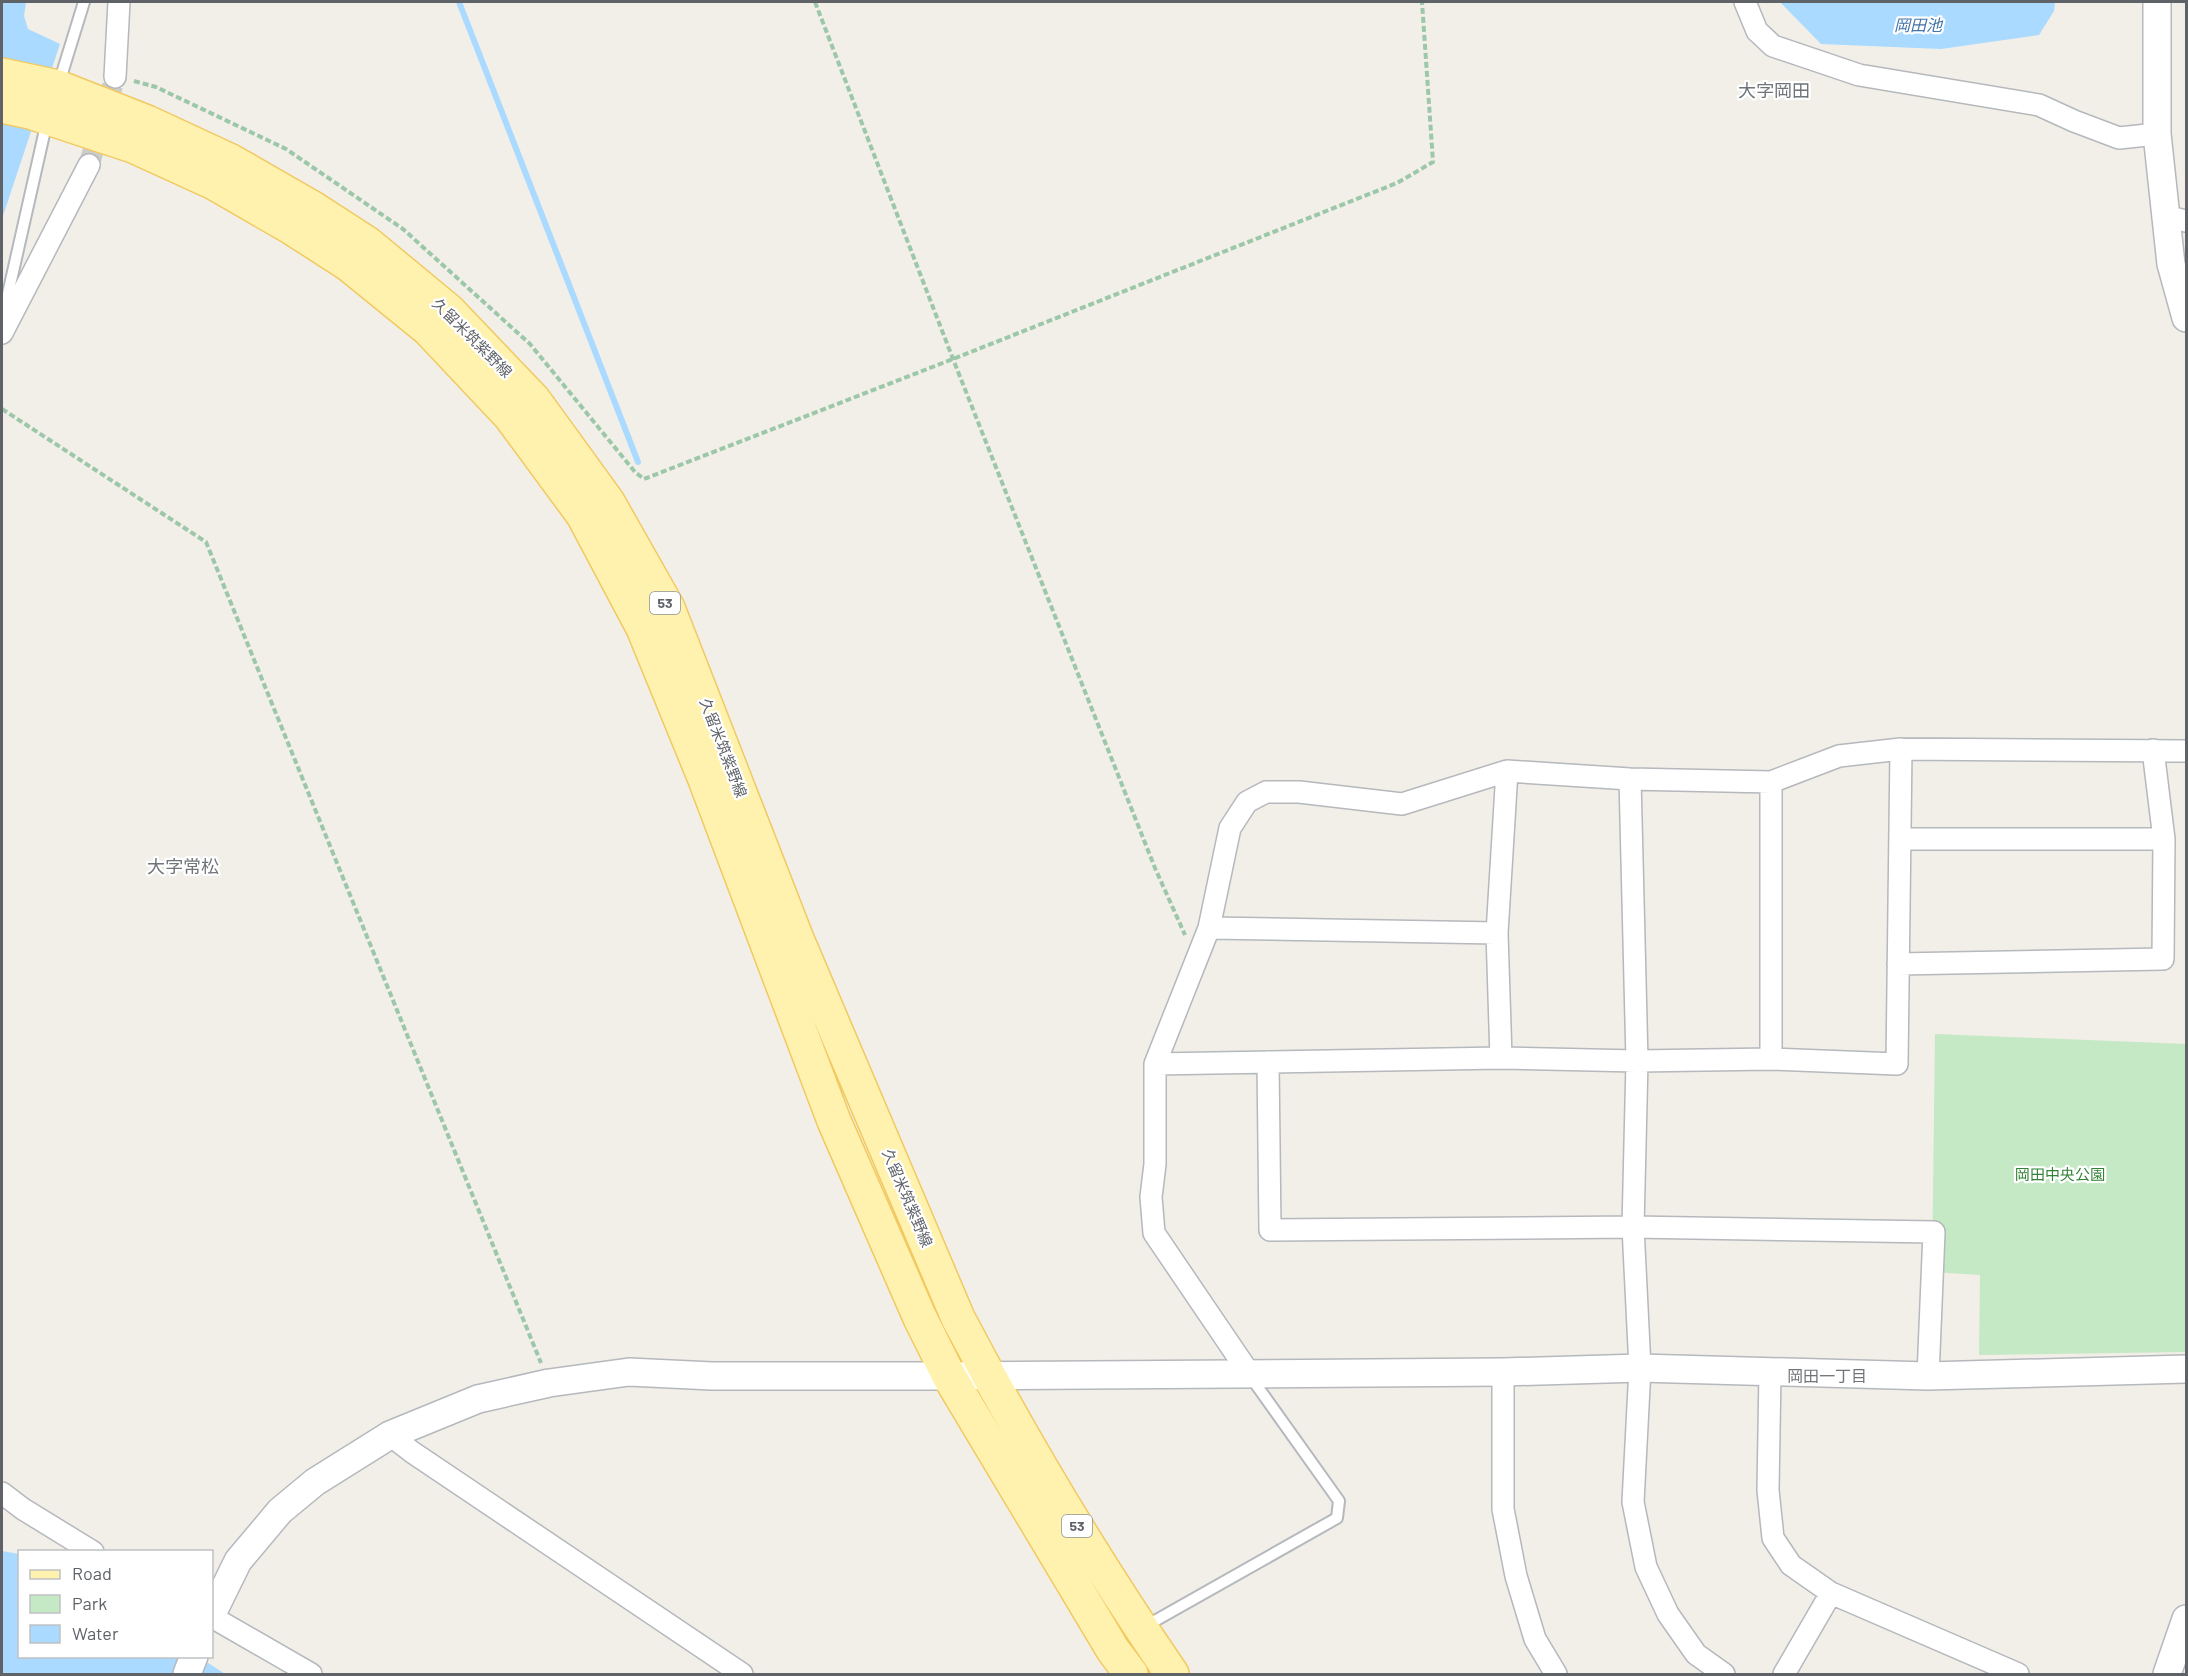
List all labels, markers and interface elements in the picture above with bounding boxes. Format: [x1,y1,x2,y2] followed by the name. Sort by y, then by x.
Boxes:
[1894,15,1944,34] water label: 岡田池
[1738,79,1810,101] district label: 大字岡田
[429,294,516,381] street label: 久留米筑紫野線
[650,592,680,614] road number: 53
[697,695,751,800] street label: 久留米筑紫野線
[147,855,219,877] district label: 大字常松
[879,1146,937,1249] street label: 久留米筑紫野線
[2015,1165,2105,1183] park label: 岡田中央公園
[1787,1366,1867,1385] district label: 岡田一丁目
[1062,1515,1092,1537] road number: 53
[18,1550,213,1658] legend
[72,1562,112,1584] text: Road
[72,1592,107,1614] text: Park
[72,1622,119,1644] text: Water

